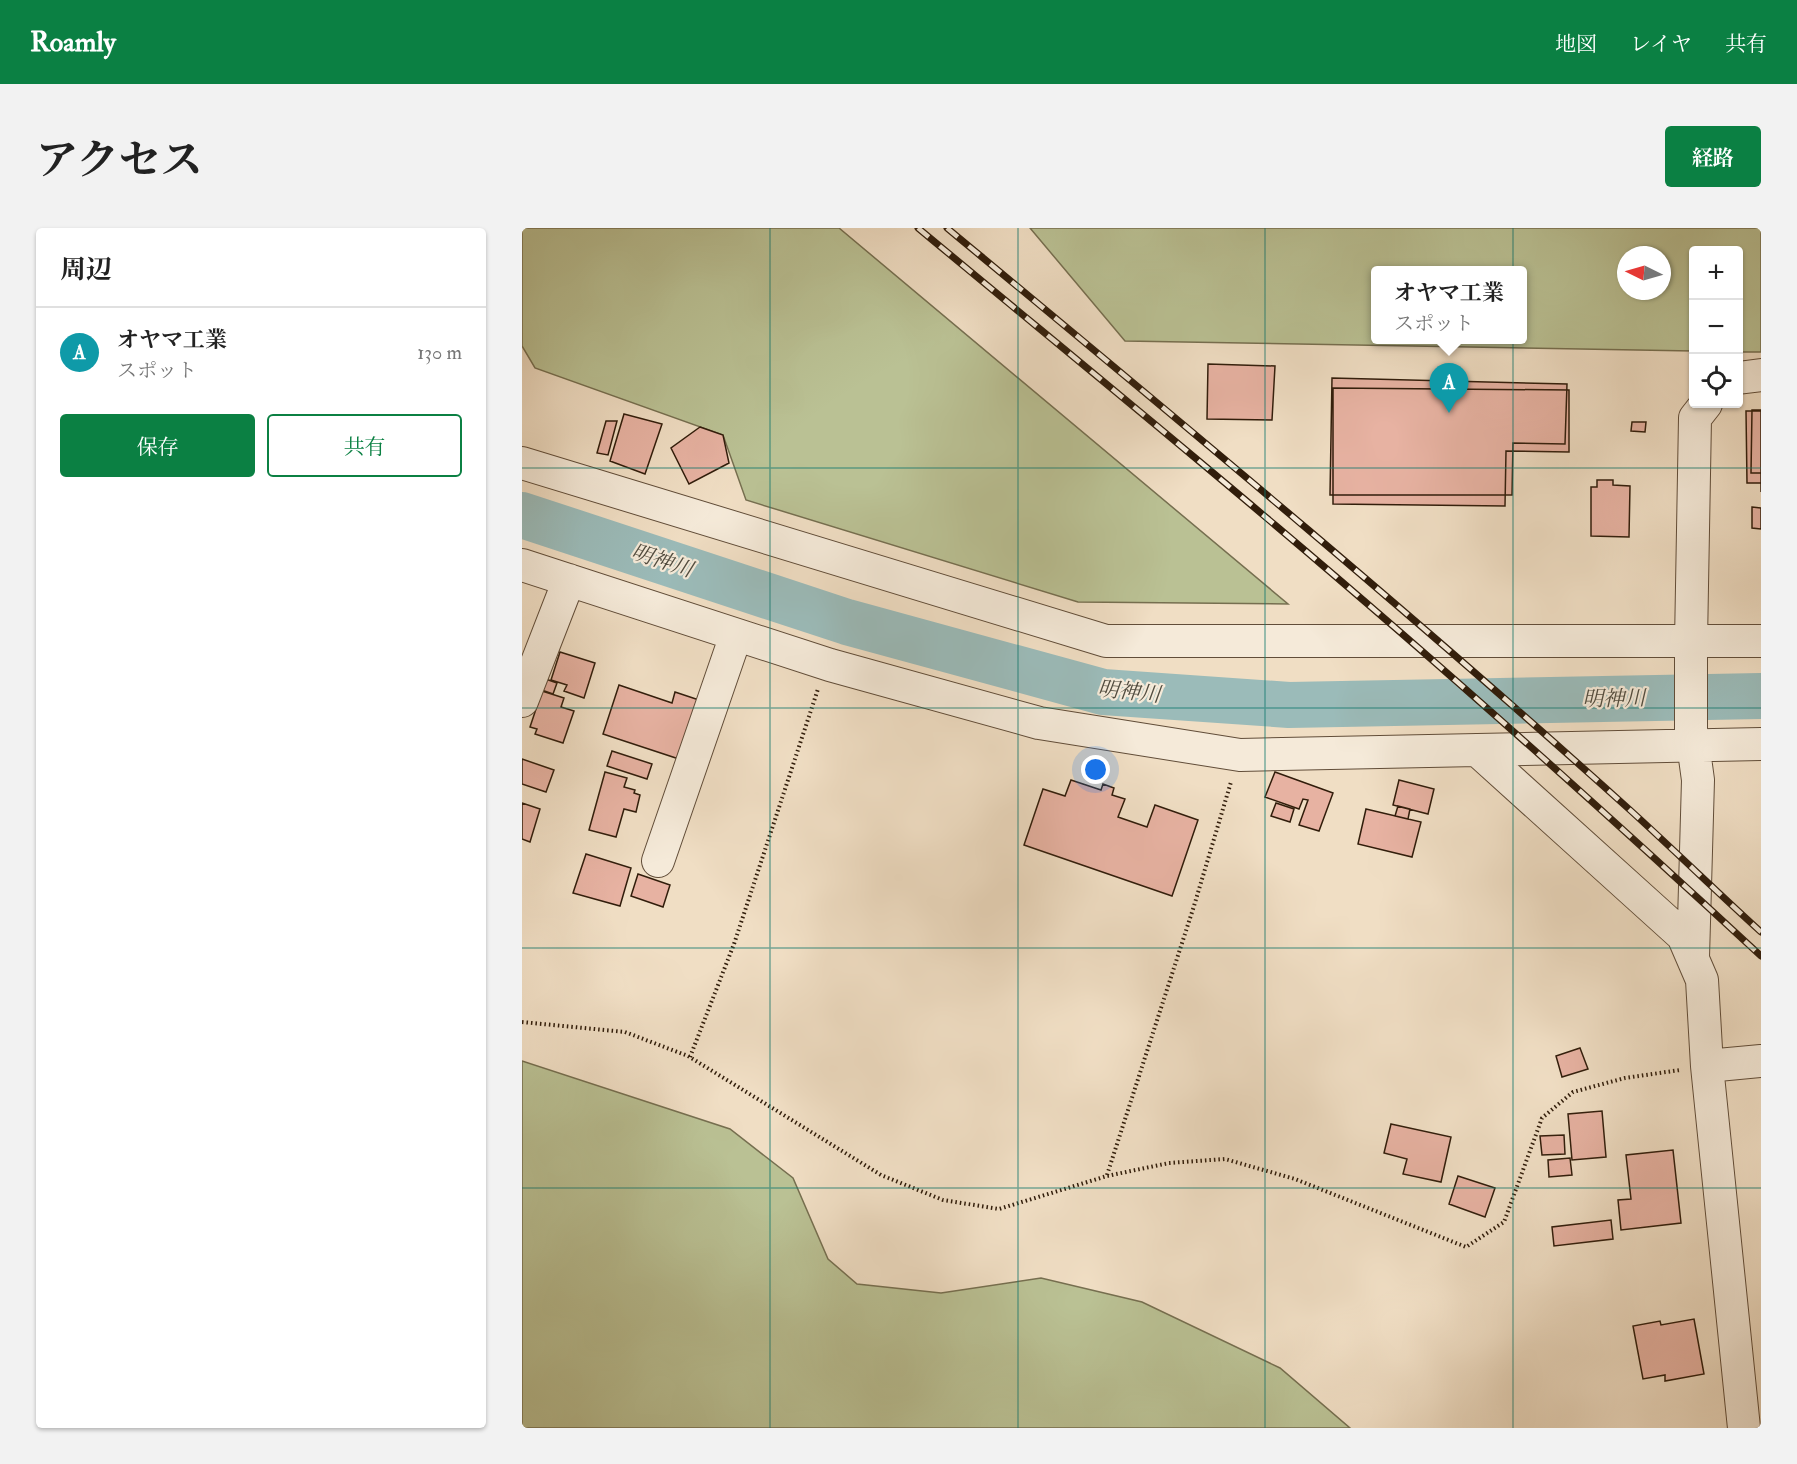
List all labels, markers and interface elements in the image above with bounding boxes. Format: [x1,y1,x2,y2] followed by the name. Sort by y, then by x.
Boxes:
[30,25,116,60] text: Roamly
[1555,31,1597,58] text: 地図
[1630,31,1692,58] text: レイヤ
[1725,31,1767,58] text: 共有
[1665,126,1761,187] button: 経路
[36,135,203,187] text: アクセス
[1617,246,1671,300] north arrow
[1689,246,1743,408] map controls
[1689,246,1743,300] button: +
[60,254,112,286] text: 周辺
[1371,266,1527,344] popup
[1394,279,1504,307] text: オヤマ工業
[1689,300,1743,354] button: −
[1394,311,1474,336] text: スポット
[117,326,227,354] text: オヤマ工業
[73,340,86,365] text: A
[417,340,462,365] text: 130 m
[1689,354,1743,408] button: locate
[117,358,197,383] text: スポット
[1430,364,1468,413] pin: A
[60,414,255,477] button: 保存
[267,414,462,477] button: 共有
[628,538,698,584] water label: 明神川
[1096,675,1164,709] water label: 明神川
[1582,685,1648,713] water label: 明神川
[1081,755,1110,784] your location

